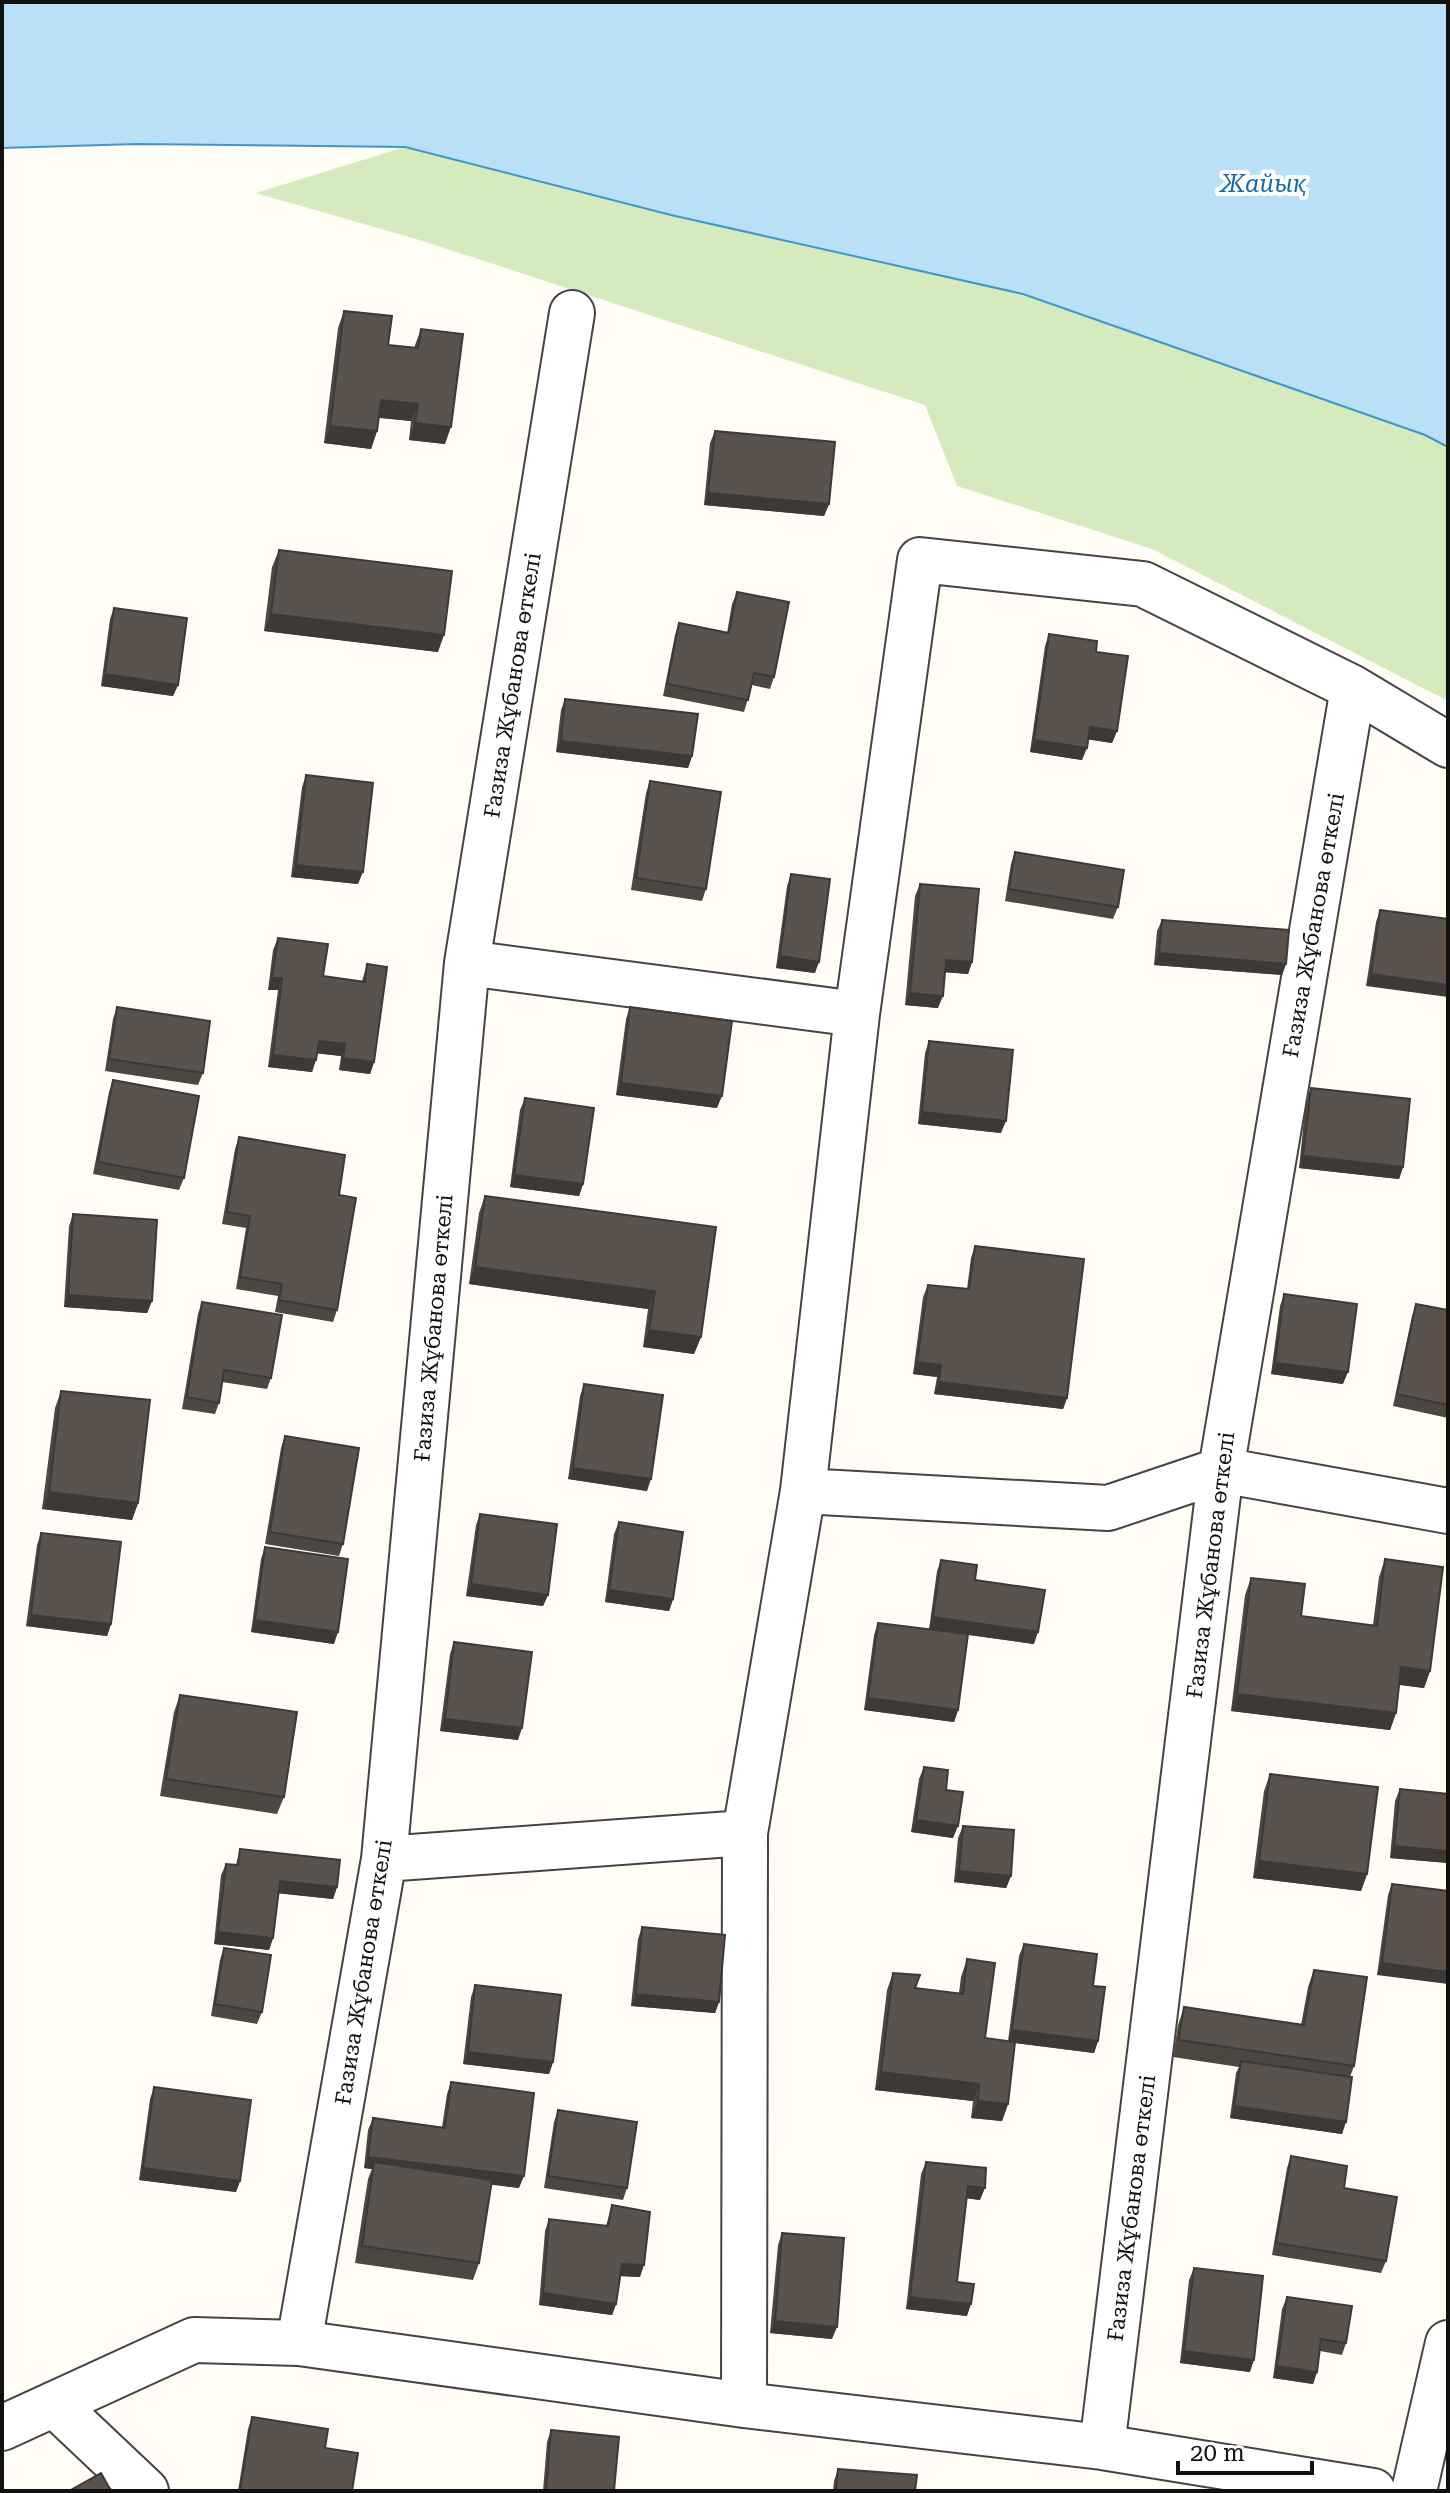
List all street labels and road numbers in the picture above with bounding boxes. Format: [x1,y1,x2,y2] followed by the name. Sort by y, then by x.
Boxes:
[479,551,546,819] street label: Ғазиза Жұбанова өткелі
[1278,791,1349,1059] street label: Ғазиза Жұбанова өткелі
[409,1193,458,1463] street label: Ғазиза Жұбанова өткелі
[1182,1430,1239,1700] street label: Ғазиза Жұбанова өткелі
[330,1838,397,2106] street label: Ғазиза Жұбанова өткелі
[1103,2073,1160,2343] street label: Ғазиза Жұбанова өткелі

